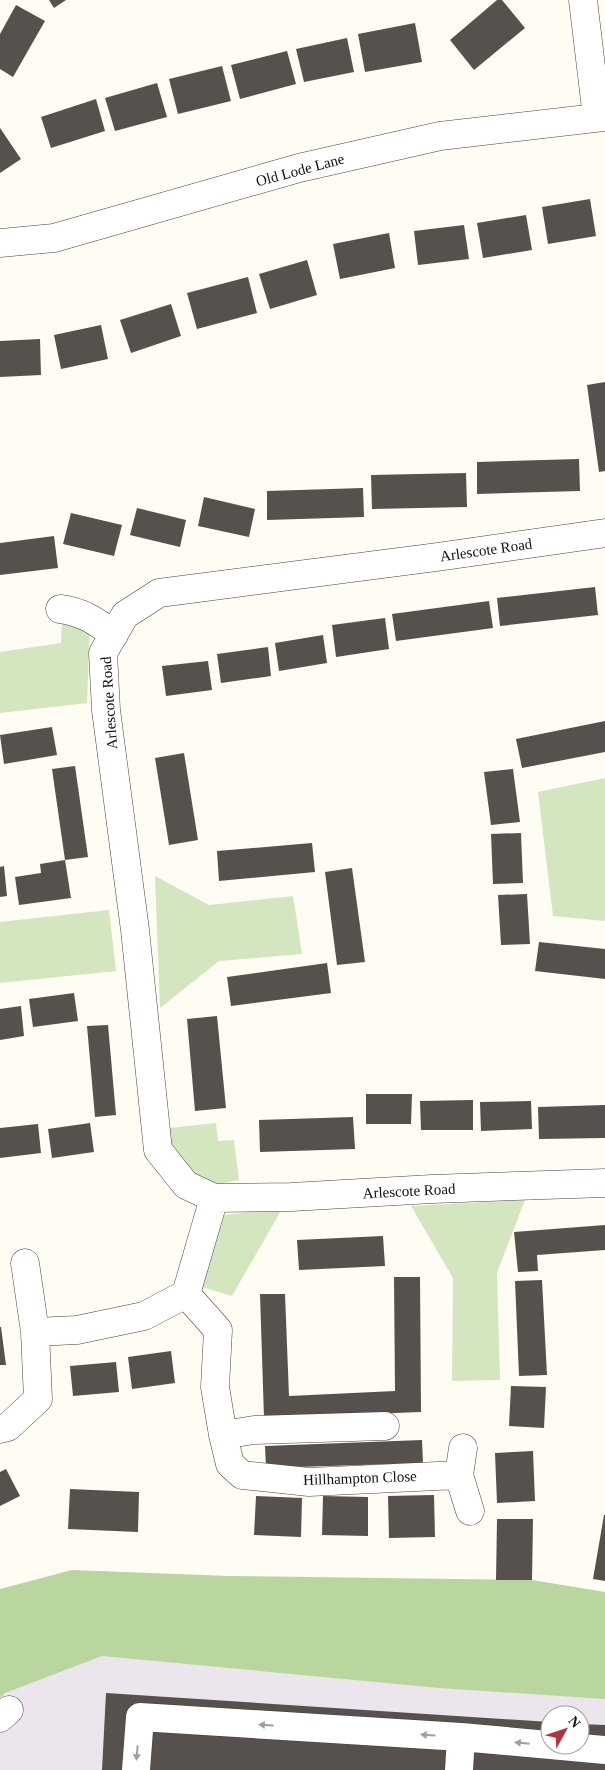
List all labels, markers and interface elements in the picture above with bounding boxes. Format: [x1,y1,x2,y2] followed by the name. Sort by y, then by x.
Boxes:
[254,150,346,189] street label: Old Lode Lane
[439,536,534,564] street label: Arlescote Road
[98,656,120,750] street label: Arlescote Road
[362,1181,456,1201] street label: Arlescote Road
[303,1468,417,1488] street label: Hillhampton Close
[540,1705,590,1755] north arrow
[566,1713,584,1731] text: N
[257,1720,273,1728] one-way arrow
[420,1730,436,1738] one-way arrow
[513,1739,529,1747] one-way arrow
[133,1745,141,1761] one-way arrow

